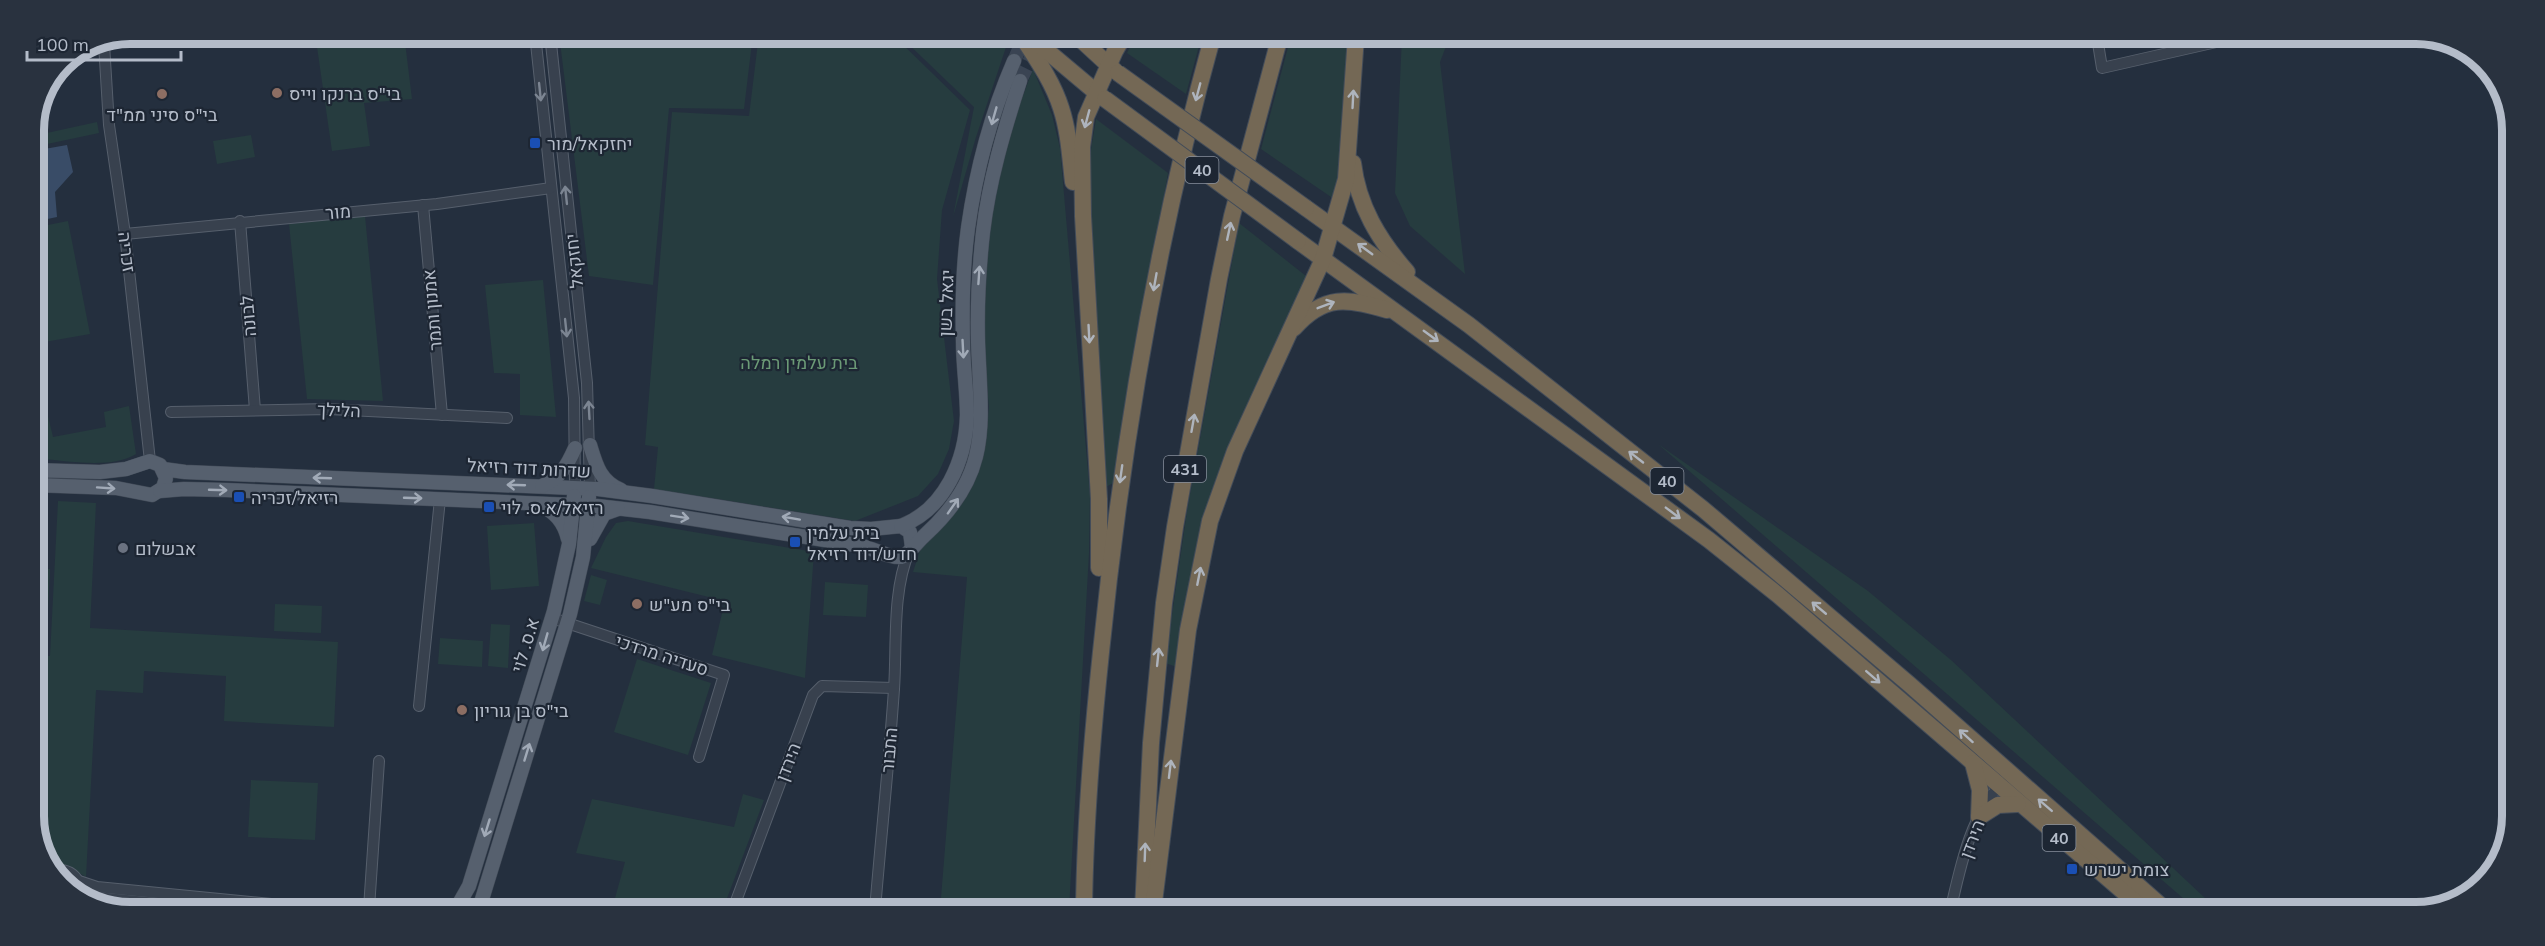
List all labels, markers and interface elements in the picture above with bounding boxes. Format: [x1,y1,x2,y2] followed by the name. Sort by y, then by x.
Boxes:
[27,24,182,62] scale bar
[36,33,89,56] text: 100 m
[289,82,401,105] place label: בי"ס ברנקו וייס
[535,82,546,102] one-way arrow
[1191,82,1203,101] one-way arrow
[270,86,284,100] marker: בי"ס ברנקו וייס
[155,87,169,101] marker: בי"ס סיני ממ"ד
[1348,90,1359,109] one-way arrow
[107,103,218,126] place label: בי"ס סיני ממ"ד
[988,106,999,125] one-way arrow
[1080,109,1092,128] one-way arrow
[547,132,632,155] place label: יחזקאל/מור
[528,136,542,150] marker: יחזקאל/מור
[1186,157,1218,183] road number: 40
[561,185,572,205] one-way arrow
[324,199,352,225] street label: מור
[1224,222,1235,241] one-way arrow
[113,230,141,274] street label: זכריה
[560,233,588,289] street label: יחזקאל
[1357,243,1373,256] one-way arrow
[974,265,985,285] one-way arrow
[417,268,447,352] street label: אמנון ותמר
[933,269,959,337] street label: יגאל בשן
[1149,272,1160,291] one-way arrow
[235,294,261,338] street label: לבונה
[1316,299,1335,310] one-way arrow
[561,317,572,337] one-way arrow
[1084,323,1095,343] one-way arrow
[1423,330,1439,342] one-way arrow
[958,339,969,359] one-way arrow
[740,351,858,374] park label: בית עלמין רמלה
[317,398,361,422] street label: הלילך
[583,400,594,420] one-way arrow
[1187,413,1198,433] one-way arrow
[1629,451,1645,464] one-way arrow
[467,453,591,483] street label: שדרות דוד רזיאל
[1164,456,1206,482] road number: 431
[1116,464,1127,484] one-way arrow
[1650,468,1684,494] road number: 40
[312,472,332,483] one-way arrow
[507,480,527,491] one-way arrow
[95,483,115,494] one-way arrow
[208,484,228,496] one-way arrow
[251,486,338,509] place label: רזיאל/זכריה
[232,490,246,504] marker: רזיאל/זכריה
[402,492,422,503] one-way arrow
[501,496,603,519] place label: רזיאל/א.ס. לוי
[946,497,959,514] one-way arrow
[482,500,496,514] marker: רזיאל/א.ס. לוי
[1665,507,1681,520] one-way arrow
[669,511,689,522] one-way arrow
[782,512,801,523] one-way arrow
[807,521,917,565] place label: בית עלמין חדש/דוד רזיאל
[788,535,802,549] marker: בית עלמין חדש/דוד רזיאל
[135,537,196,560] place label: אבשלום
[116,541,130,555] marker: אבשלום
[1193,567,1205,586] one-way arrow
[649,593,731,616] place label: בי"ס מע"ש
[630,597,644,611] marker: בי"ס מע"ש
[1811,601,1827,614] one-way arrow
[506,615,544,675] street label: א.ס. לוי
[612,629,712,681] street label: סעדיה מרדכי
[539,632,550,651] one-way arrow
[1153,648,1164,668] one-way arrow
[1865,670,1880,684] one-way arrow
[474,699,569,722] place label: בי"ס בן גוריון
[455,703,469,717] marker: בי"ס בן גוריון
[876,726,902,774] street label: התבור
[1959,729,1974,743] one-way arrow
[770,739,806,785] street label: הירדן
[522,743,533,762] one-way arrow
[1164,759,1175,779] one-way arrow
[2038,798,2053,812] one-way arrow
[1954,816,1990,862] street label: הירדן
[481,818,492,837] one-way arrow
[2042,825,2076,851] road number: 40
[1140,842,1151,862] one-way arrow
[2084,858,2170,881] place label: צומת ישרש
[2065,862,2079,876] marker: צומת ישרש

